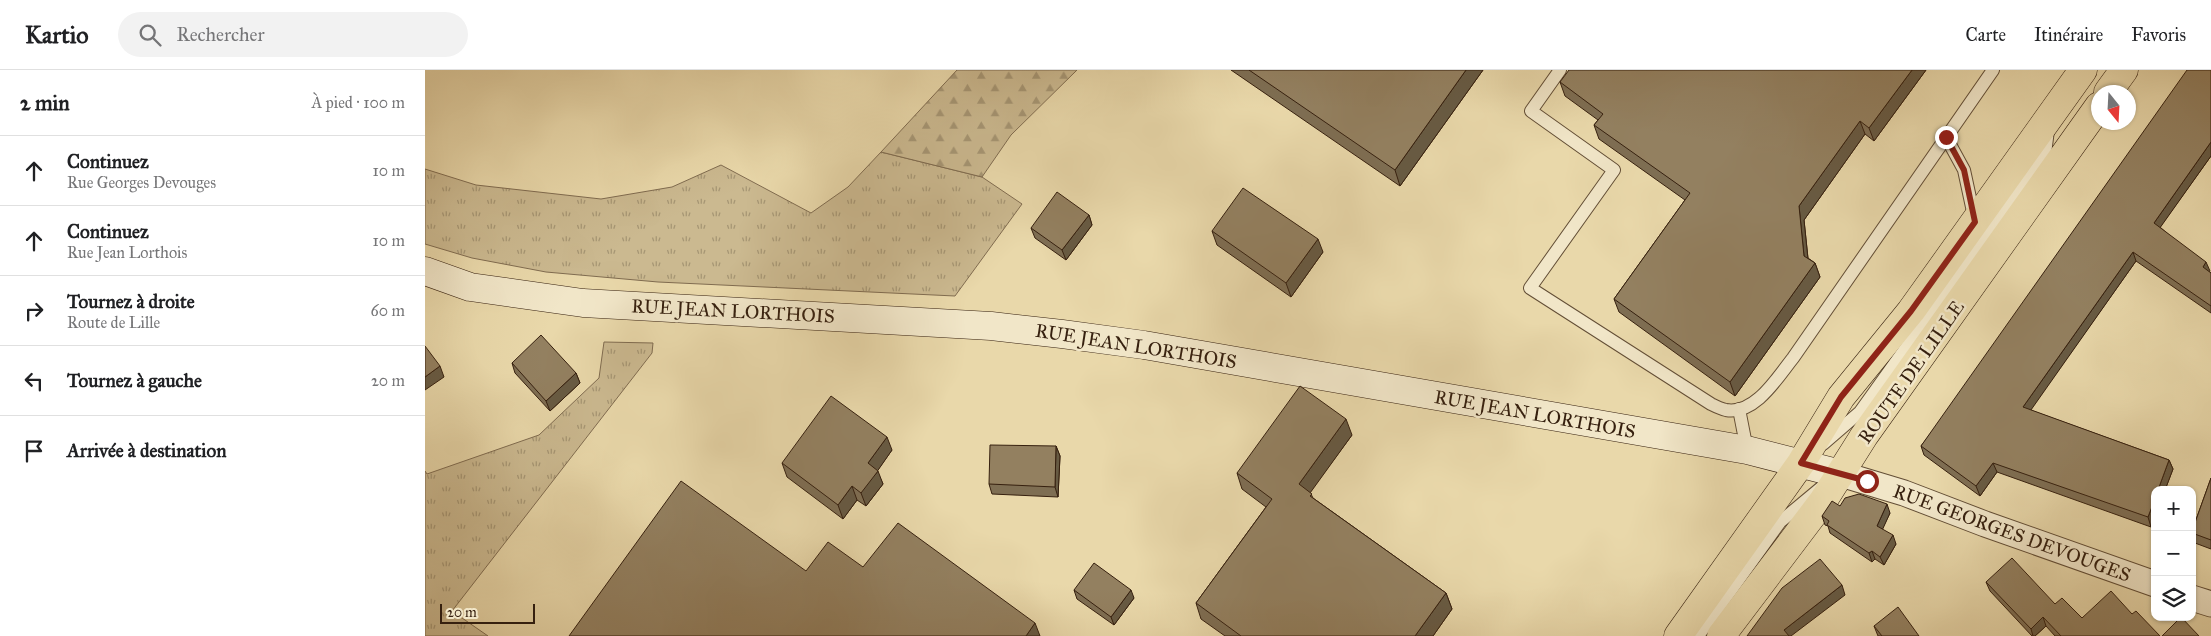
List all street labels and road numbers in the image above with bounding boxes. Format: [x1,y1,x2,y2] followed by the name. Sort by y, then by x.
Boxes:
[631,294,835,329] street label: RUE JEAN LORTHOIS
[1853,296,1969,448] street label: ROUTE DE LILLE
[1033,319,1238,374] street label: RUE JEAN LORTHOIS
[1433,385,1637,444] street label: RUE JEAN LORTHOIS
[1890,479,2134,587] street label: RUE GEORGES DEVOUGES

